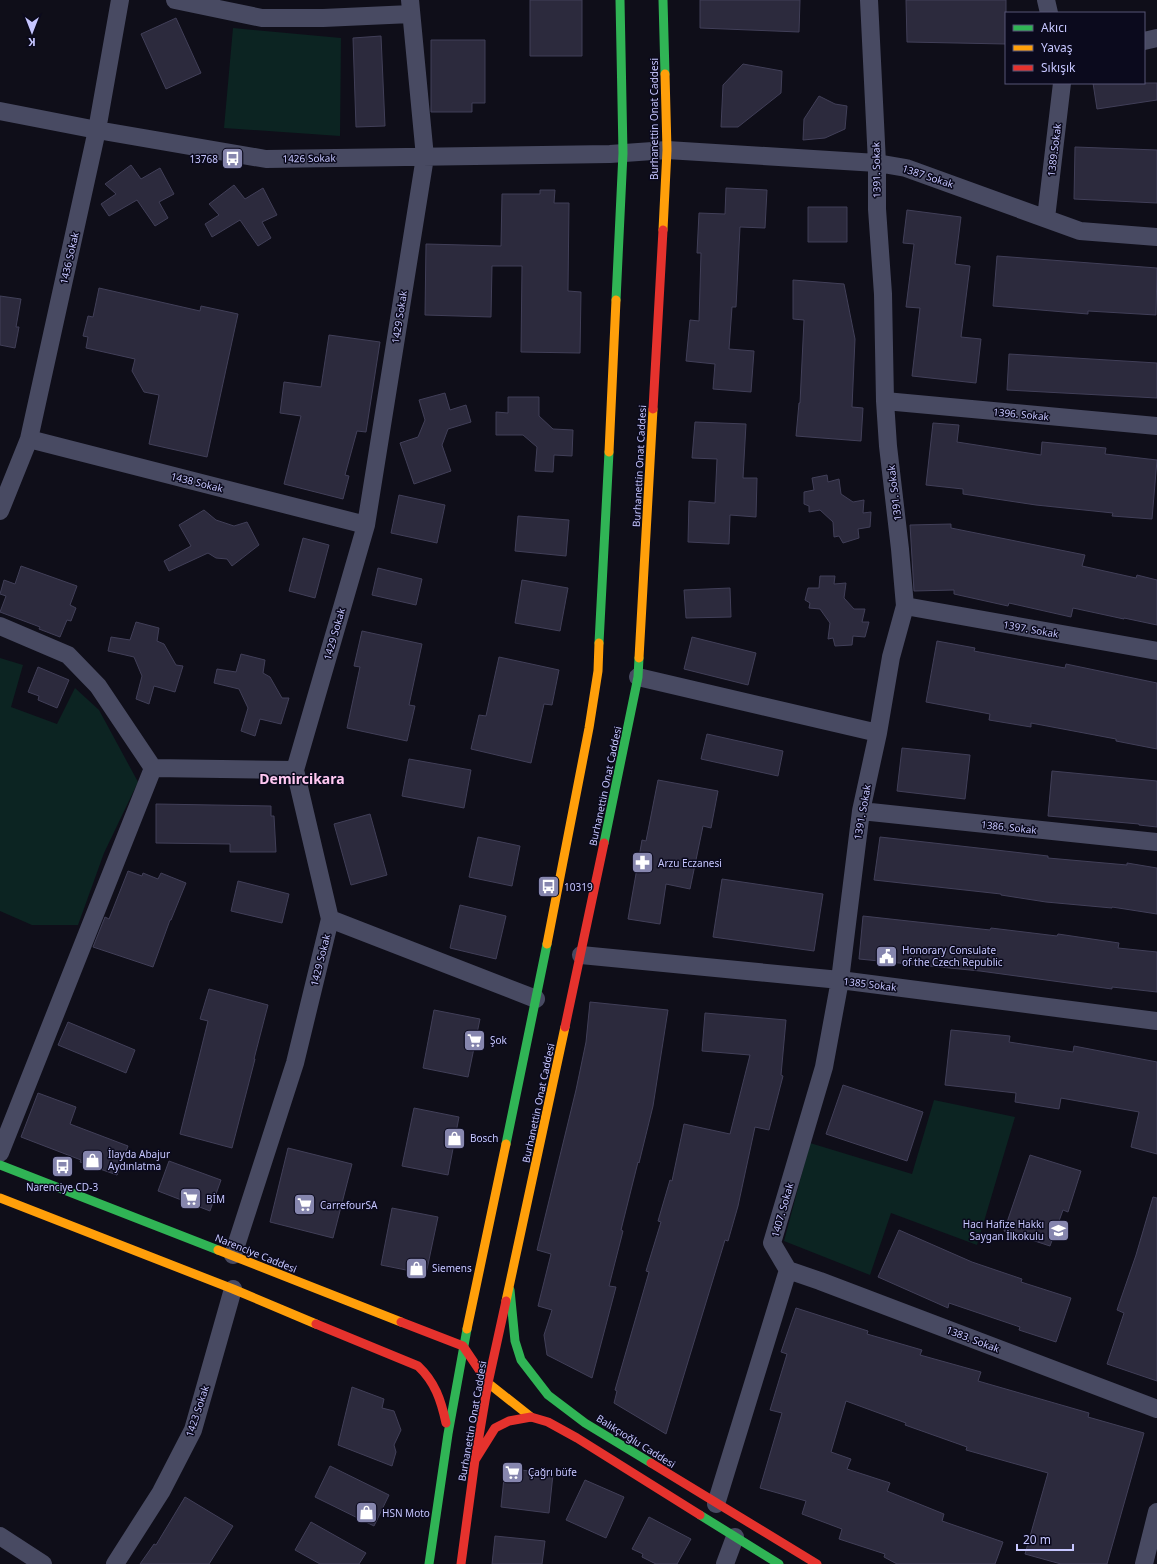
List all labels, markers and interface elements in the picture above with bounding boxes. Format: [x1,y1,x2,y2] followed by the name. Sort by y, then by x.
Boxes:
[12,12,52,52] north arrow
[1005,12,1145,84] legend
[1041,19,1067,36] text: Akıcı
[28,35,36,50] text: K
[1041,39,1073,56] text: Yavaş
[647,58,661,180] street label: Burhanettin Onat Caddesi
[1041,59,1076,76] text: Sıkışık
[1044,122,1064,177] street label: 1389.Sokak
[869,141,883,198] street label: 1391. Sokak
[220,146,246,172] bus stop icon: 13768
[282,151,336,165] street label: 1426 Sokak
[189,152,218,166] place label: 13768
[900,161,956,191] street label: 1387 Sokak
[56,230,82,286] street label: 1436 Sokak
[388,289,410,344] street label: 1429 Sokak
[629,405,649,527] street label: Burhanettin Onat Caddesi
[992,405,1050,423] street label: 1396. Sokak
[884,464,904,522] street label: 1391. Sokak
[169,469,225,495] street label: 1438 Sokak
[320,606,348,662] street label: 1429 Sokak
[1002,617,1060,641] street label: 1397. Sokak
[585,725,625,847] street label: Burhanettin Onat Caddesi
[259,769,345,788] district label: Demircikara
[850,783,874,841] street label: 1391. Sokak
[980,817,1038,837] street label: 1386. Sokak
[629,850,655,876] pharmacy icon: Arzu Eczanesi
[658,856,722,870] place label: Arzu Eczanesi
[535,874,561,900] bus stop icon: 10319
[564,880,593,894] place label: 10319
[307,932,333,988] street label: 1429 Sokak
[874,943,900,969] public building icon: Honorary Consulate of the Czech Republic
[902,943,1003,969] place label: Honorary Consulate of the Czech Republic
[843,974,898,994] street label: 1385 Sokak
[462,1027,488,1053] supermarket icon: Şok
[490,1033,508,1047] place label: Şok
[518,1042,558,1164] street label: Burhanettin Onat Caddesi
[442,1125,468,1151] shop icon: Bosch
[470,1131,498,1145] place label: Bosch
[80,1147,106,1173] shop icon: İlayda Abajur Aydınlatma
[108,1147,170,1173] place label: İlayda Abajur Aydınlatma
[49,1154,75,1180] bus stop icon: Narenciye CD-3
[26,1180,98,1194] place label: Narenciye CD-3
[768,1181,797,1239] street label: 1407. Sokak
[177,1186,203,1212] supermarket icon: BİM
[206,1192,225,1206] place label: BİM
[292,1192,318,1218] supermarket icon: CarrefourSA
[320,1198,378,1212] place label: CarrefourSA
[963,1217,1044,1243] place label: Hacı Hafize Hakkı Saygan İlkokulu
[1046,1217,1072,1243] school or university icon: Hacı Hafize Hakkı Saygan İlkokulu
[213,1230,299,1276] street label: Narenciye Caddesi
[404,1255,430,1281] shop icon: Siemens
[432,1261,472,1275] place label: Siemens
[944,1322,1002,1356] street label: 1383. Sokak
[455,1360,489,1482] street label: Burhanettin Onat Caddesi
[182,1383,212,1439] street label: 1423 Sokak
[594,1411,678,1471] street label: Balıkçıoğlu Caddesi
[500,1459,526,1485] supermarket icon: Çağrı büfe
[528,1465,577,1479] place label: Çağrı büfe
[353,1500,379,1526] shop icon: HSN Moto
[382,1506,430,1520] place label: HSN Moto
[1017,1526,1073,1552] scale bar
[1023,1531,1051,1548] text: 20 m

